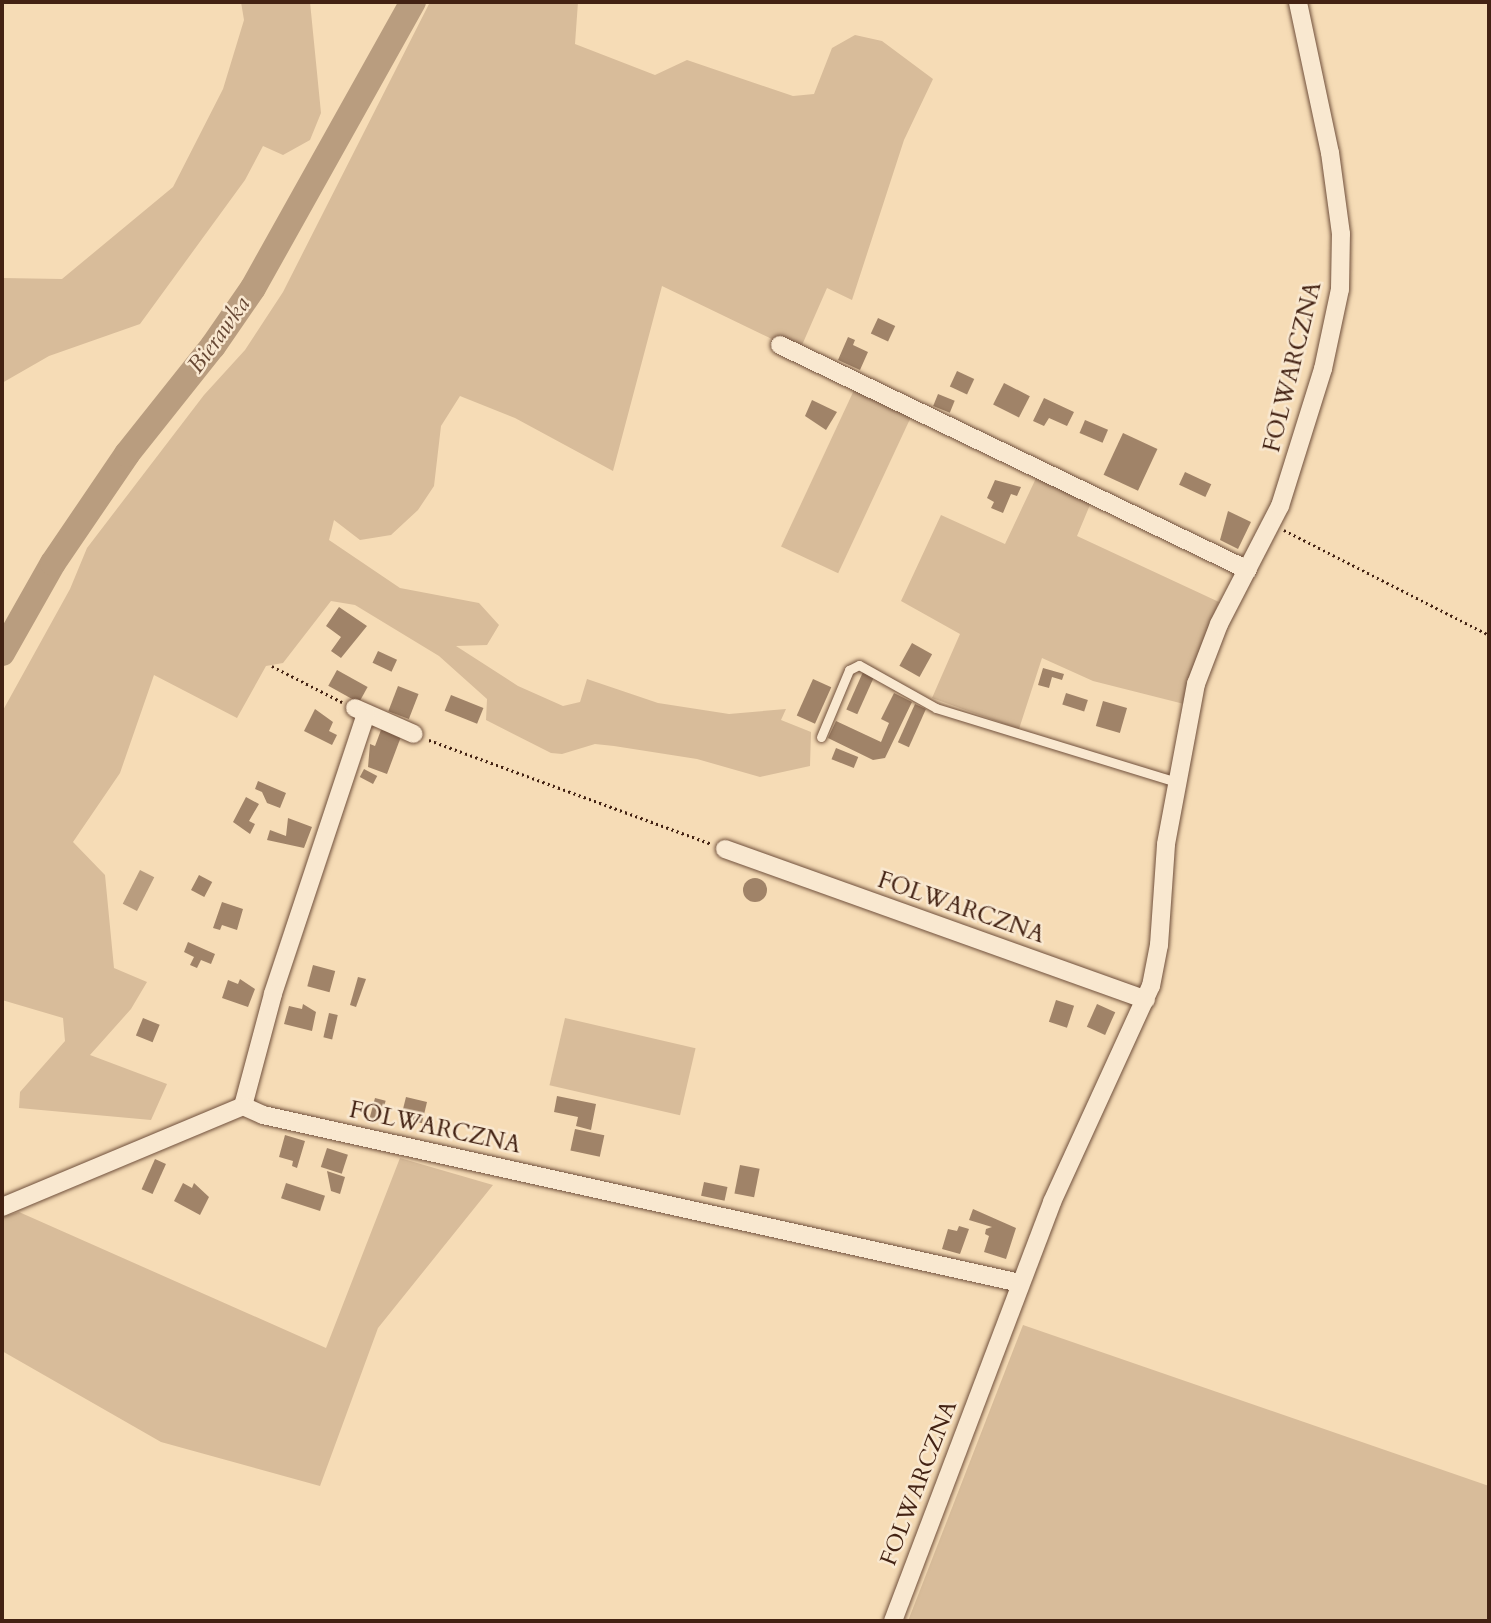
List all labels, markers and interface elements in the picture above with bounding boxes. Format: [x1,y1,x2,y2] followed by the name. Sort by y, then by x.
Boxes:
[1258,279,1328,455] street label: FOLWARCZNA
[182,291,256,379] water label: Bierawka
[874,867,1048,949] street label: FOLWARCZNA
[347,1096,523,1160] street label: FOLWARCZNA
[875,1397,963,1569] street label: FOLWARCZNA

